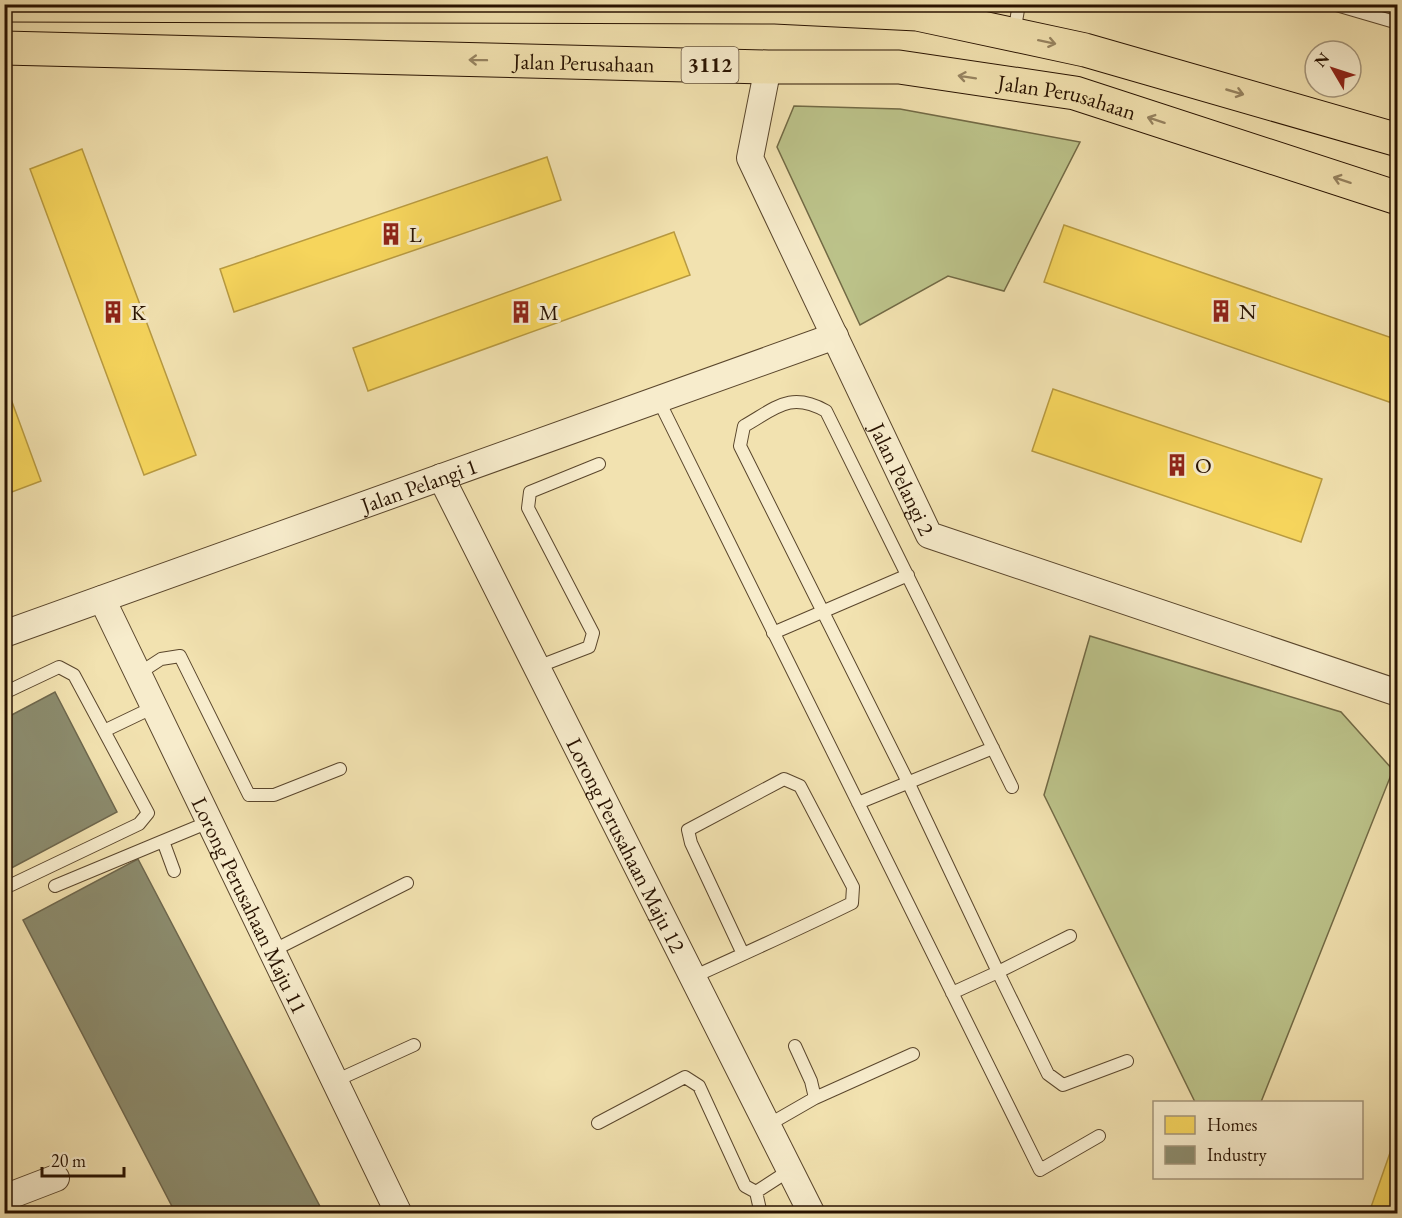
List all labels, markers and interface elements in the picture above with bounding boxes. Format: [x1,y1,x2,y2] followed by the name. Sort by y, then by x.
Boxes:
[1037,36,1056,48] one-way arrow
[1303,39,1363,99] north arrow
[511,47,655,79] street label: Jalan Perusahaan
[682,47,738,83] road number: 3112
[1309,48,1334,72] text: N
[469,54,489,66] one-way arrow
[994,67,1140,127] street label: Jalan Perusahaan
[957,72,977,83] one-way arrow
[1225,87,1244,98] one-way arrow
[1147,114,1166,125] one-way arrow
[1333,173,1352,184] one-way arrow
[409,220,422,249] place label: L
[378,221,404,247] building icon: L
[1239,297,1257,326] place label: N
[131,298,147,327] place label: K
[539,298,559,327] place label: M
[1208,298,1234,324] building icon: N
[100,299,126,325] building icon: K
[508,299,534,325] building icon: M
[862,416,941,541] street label: Jalan Pelangi 2
[355,451,481,520] street label: Jalan Pelangi 1
[1195,451,1212,480] place label: O
[1164,452,1190,478] building icon: O
[560,733,692,958] street label: Lorong Perusahaan Maju 12
[185,792,314,1018] street label: Lorong Perusahaan Maju 11
[1153,1101,1363,1179] legend
[1207,1113,1258,1136] text: Homes
[42,1140,124,1178] scale bar
[1207,1143,1267,1166] text: Industry
[51,1149,86,1172] text: 20 m

